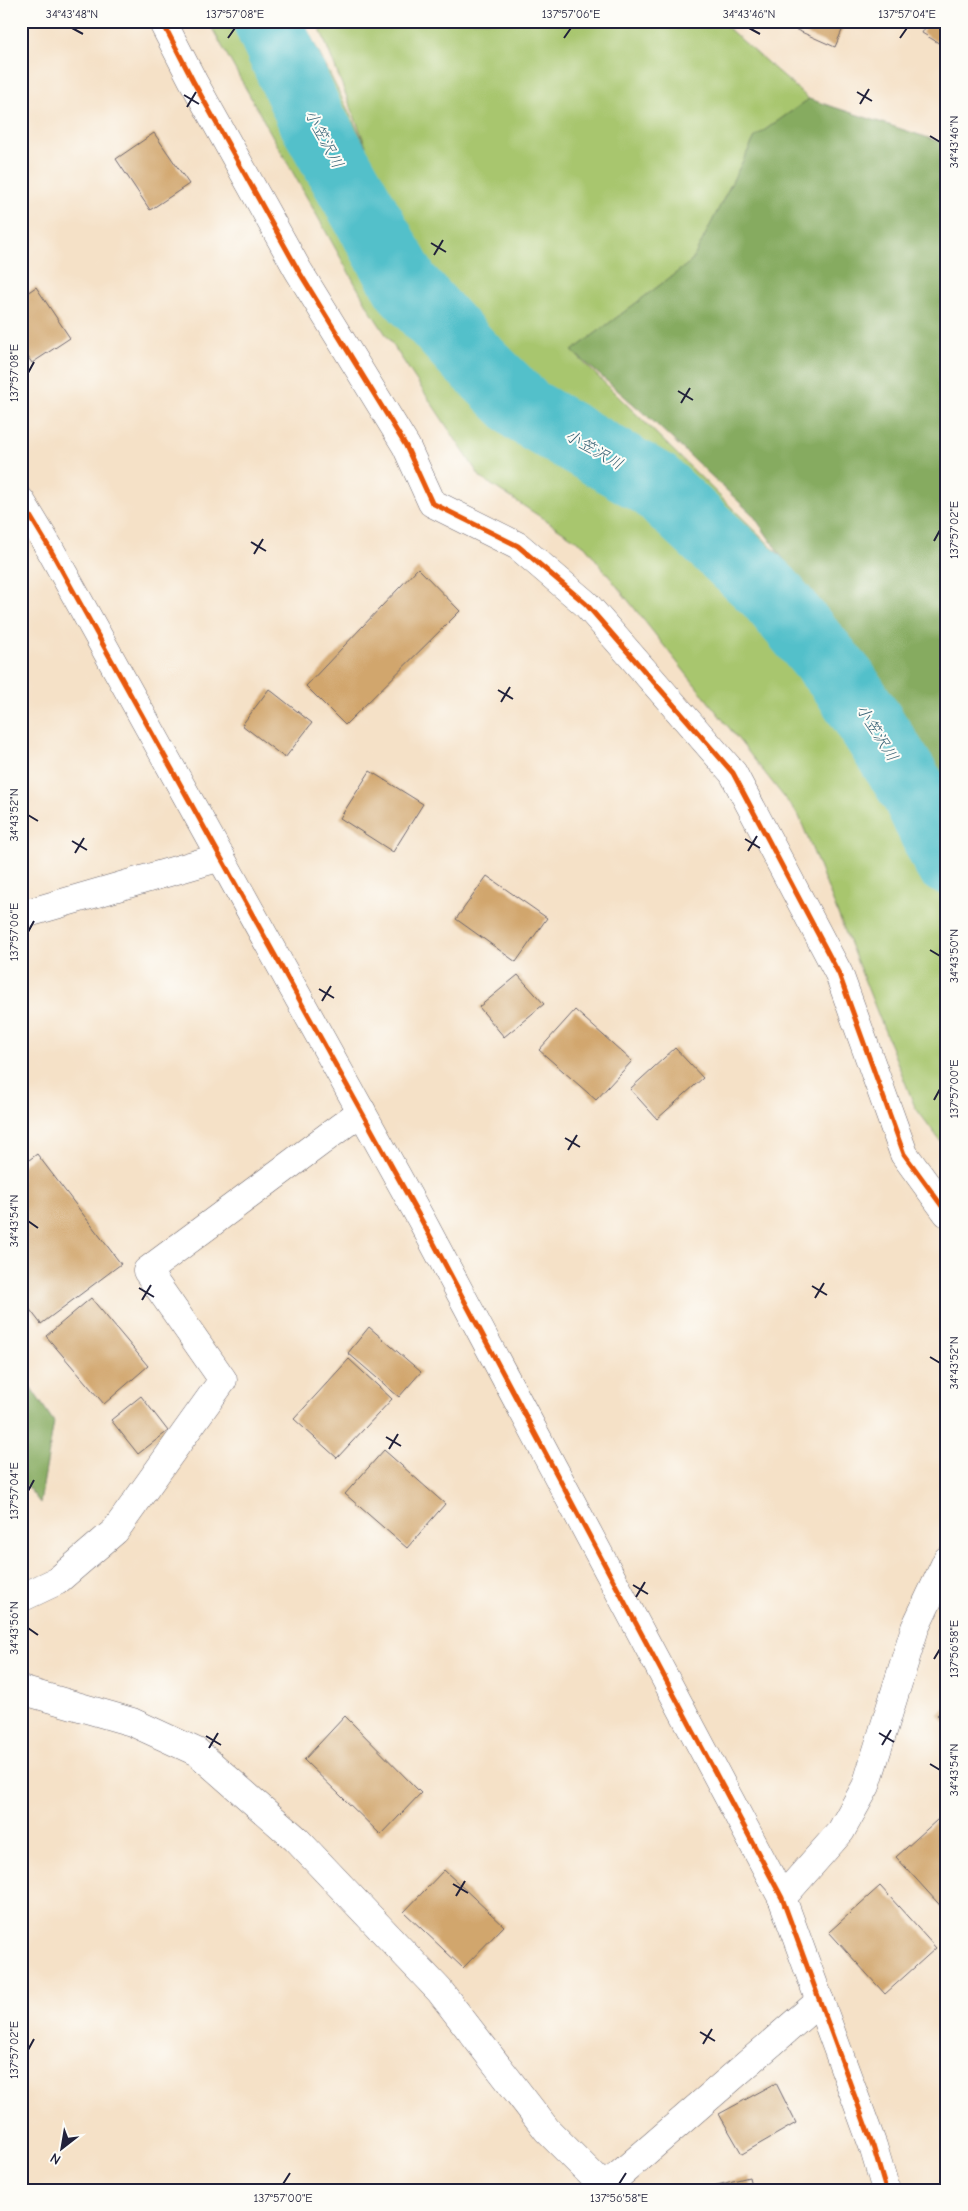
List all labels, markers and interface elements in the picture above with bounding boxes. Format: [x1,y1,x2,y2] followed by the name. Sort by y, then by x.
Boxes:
[46,7,98,21] text: 34°43'48"N
[206,7,264,21] text: 137°57'08"E
[542,7,600,21] text: 137°57'06"E
[723,7,775,21] text: 34°43'46"N
[878,7,936,21] text: 137°57'04"E
[301,107,347,171] water label: 小笠沢川
[947,116,961,168] text: 34°43'46"N
[7,344,21,402] text: 137°57'08"E
[562,426,626,474] water label: 小笠沢川
[947,501,961,559] text: 137°57'02"E
[852,701,902,765] water label: 小笠沢川
[7,788,21,842] text: 34°43'52"N
[7,903,21,961] text: 137°57'06"E
[947,929,961,983] text: 34°43'50"N
[947,1059,961,1119] text: 137°57'00"E
[7,1195,21,1247] text: 34°43'54"N
[947,1336,961,1390] text: 34°43'52"N
[7,1462,21,1520] text: 137°57'04"E
[7,1601,21,1655] text: 34°43'56"N
[947,1620,961,1678] text: 137°56'58"E
[947,1744,961,1796] text: 34°43'54"N
[7,2021,21,2079] text: 137°57'02"E
[38,2124,88,2174] north arrow
[47,2149,64,2168] text: N
[253,2191,313,2205] text: 137°57'00"E
[590,2191,648,2205] text: 137°56'58"E

